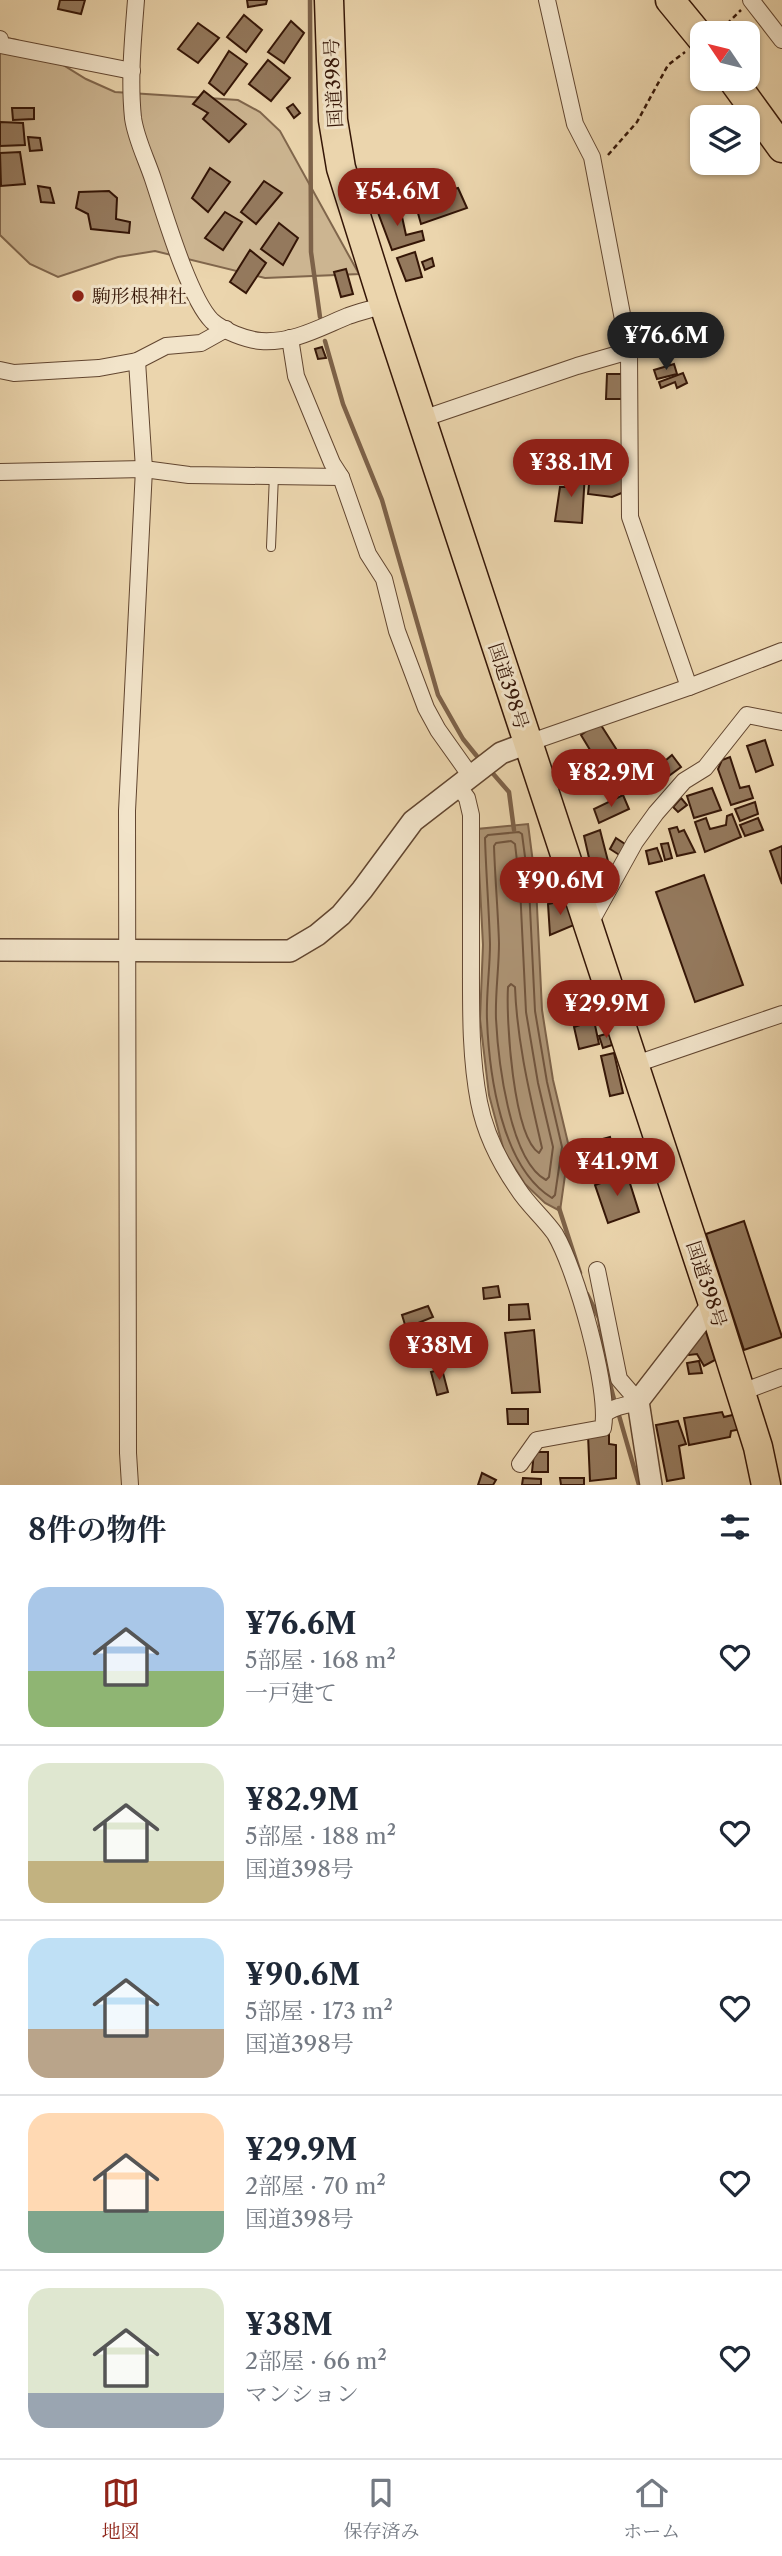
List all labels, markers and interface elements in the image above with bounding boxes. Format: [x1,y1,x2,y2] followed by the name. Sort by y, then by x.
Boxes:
[690,21,760,91] north arrow
[690,21,760,175] map controls
[320,38,347,128] street label: 国道398号
[690,105,760,175] button: layers
[340,168,454,228] pin: ¥54.6M
[354,177,440,205] text: ¥54.6M
[92,285,187,308] place label: 駒形根神社
[70,288,86,304] marker: 駒形根神社
[609,312,723,372] pin: ¥76.6M
[623,321,709,349] text: ¥76.6M
[514,440,628,499] pin: ¥38.1M
[529,448,613,476] text: ¥38.1M
[484,640,533,732] street label: 国道398号
[554,750,668,809] pin: ¥82.9M
[567,758,655,786] text: ¥82.9M
[503,858,617,917] pin: ¥90.6M
[516,866,604,894] text: ¥90.6M
[549,981,663,1040] pin: ¥29.9M
[563,989,649,1017] text: ¥29.9M
[560,1138,674,1198] pin: ¥41.9M
[575,1147,659,1175] text: ¥41.9M
[682,1238,731,1330] street label: 国道398号
[398,1322,480,1382] pin: ¥38M
[405,1331,473,1359] text: ¥38M
[716,1508,754,1546] icon: filters
[28,1511,166,1548] text: 8件の物件
[245,1605,357,1642] text: ¥76.6M
[84,1615,168,1699] icon: home
[716,1638,754,1676] icon: heart
[245,1646,396,1674] text: 5部屋 · 168 m²
[245,1679,337,1707] text: 一戸建て
[245,1781,359,1818] text: ¥82.9M
[84,1791,168,1875] icon: home
[716,1814,754,1852] icon: heart
[245,1822,396,1850] text: 5部屋 · 188 m²
[245,1855,354,1883] text: 国道398号
[245,1956,360,1993] text: ¥90.6M
[84,1966,168,2050] icon: home
[716,1989,754,2027] icon: heart
[245,1997,393,2025] text: 5部屋 · 173 m²
[245,2030,354,2058] text: 国道398号
[245,2131,357,2168] text: ¥29.9M
[84,2141,168,2225] icon: home
[716,2164,754,2202] icon: heart
[245,2172,386,2200] text: 2部屋 · 70 m²
[245,2205,354,2233] text: 国道398号
[245,2306,333,2343] text: ¥38M
[84,2316,168,2400] icon: home
[716,2339,754,2377] icon: heart
[245,2347,387,2375] text: 2部屋 · 66 m²
[245,2380,359,2408] text: マンション
[102,2474,140,2543] tab: 地図
[343,2474,419,2543] tab: 保存済み
[623,2474,680,2543] tab: ホーム

